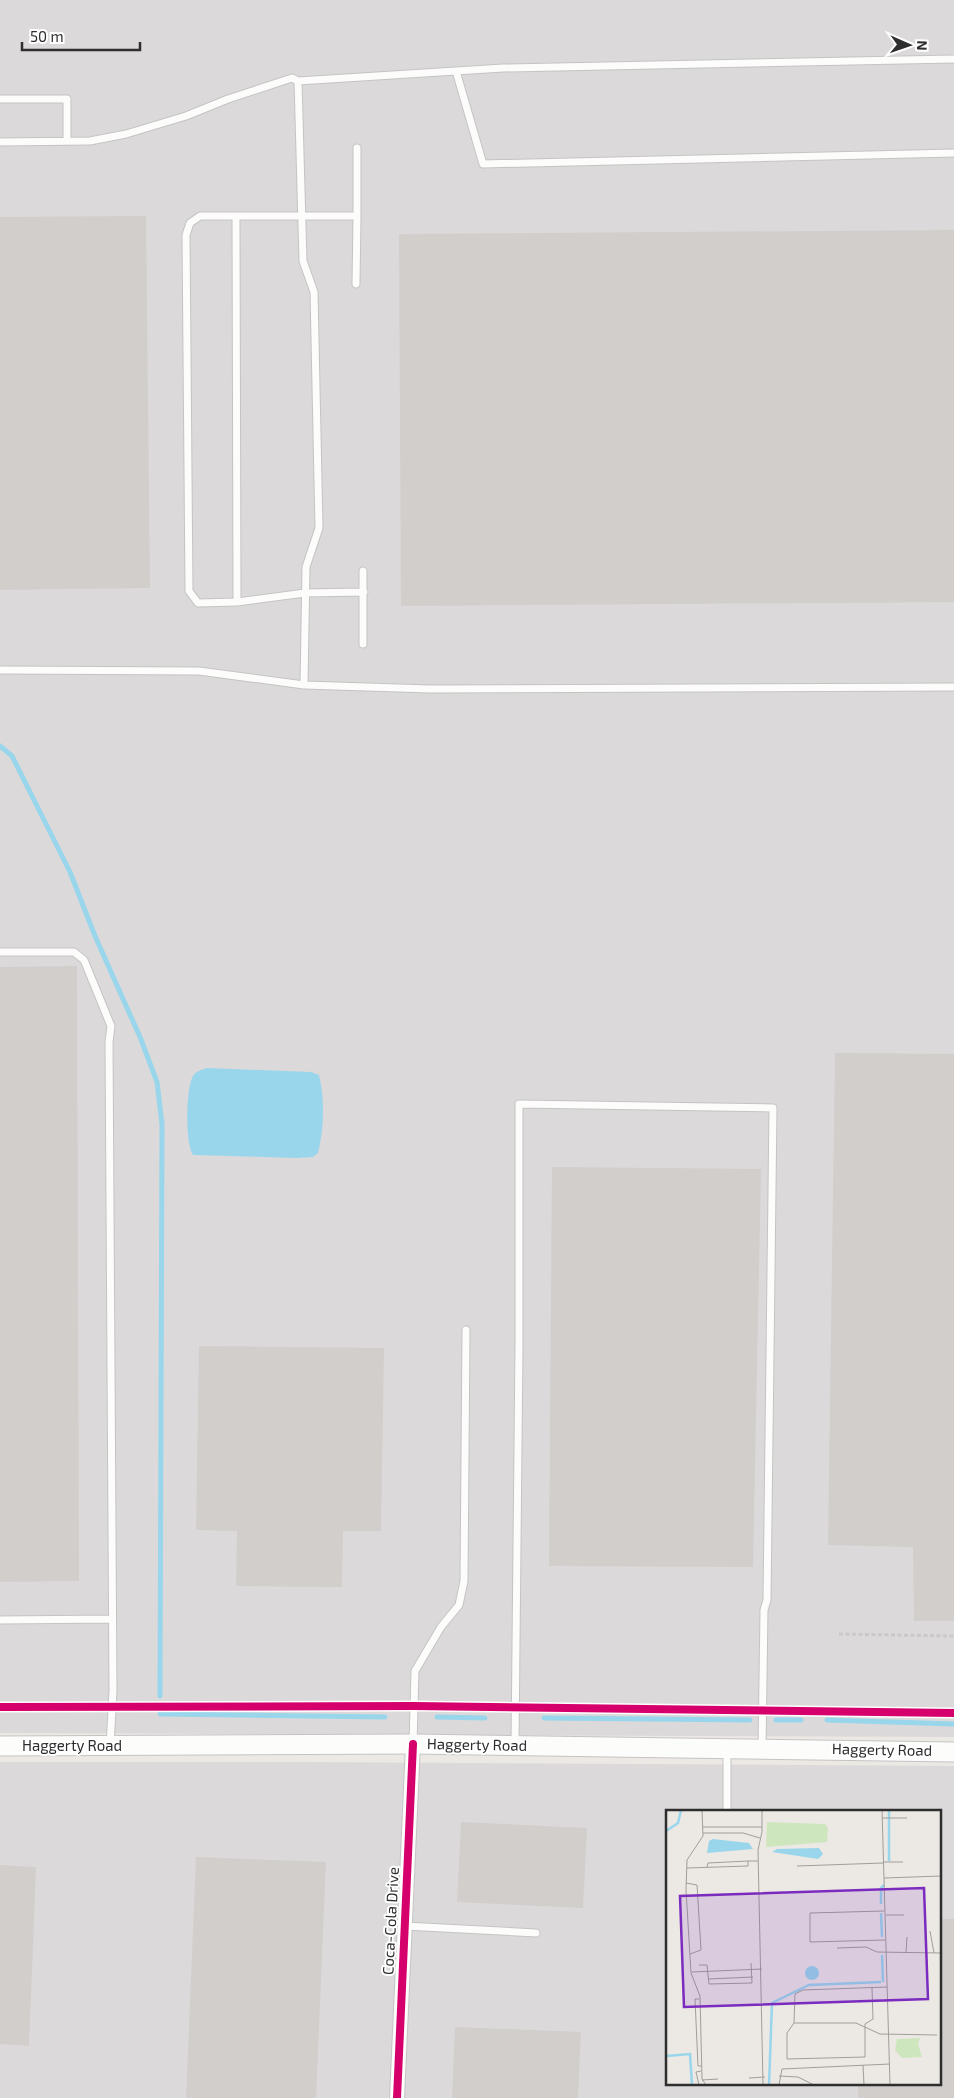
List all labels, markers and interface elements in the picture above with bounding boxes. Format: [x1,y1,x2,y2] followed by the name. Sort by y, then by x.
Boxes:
[22,20,140,52] scale bar
[884,20,934,70] north arrow
[30,27,64,45] text: 50 m
[914,40,931,51] text: N
[427,1734,527,1754] street label: Haggerty Road
[22,1736,122,1754] street label: Haggerty Road
[832,1739,932,1759] street label: Haggerty Road
[666,1810,942,2086] inset map
[378,1867,402,1975] street label: Coca-Cola Drive

